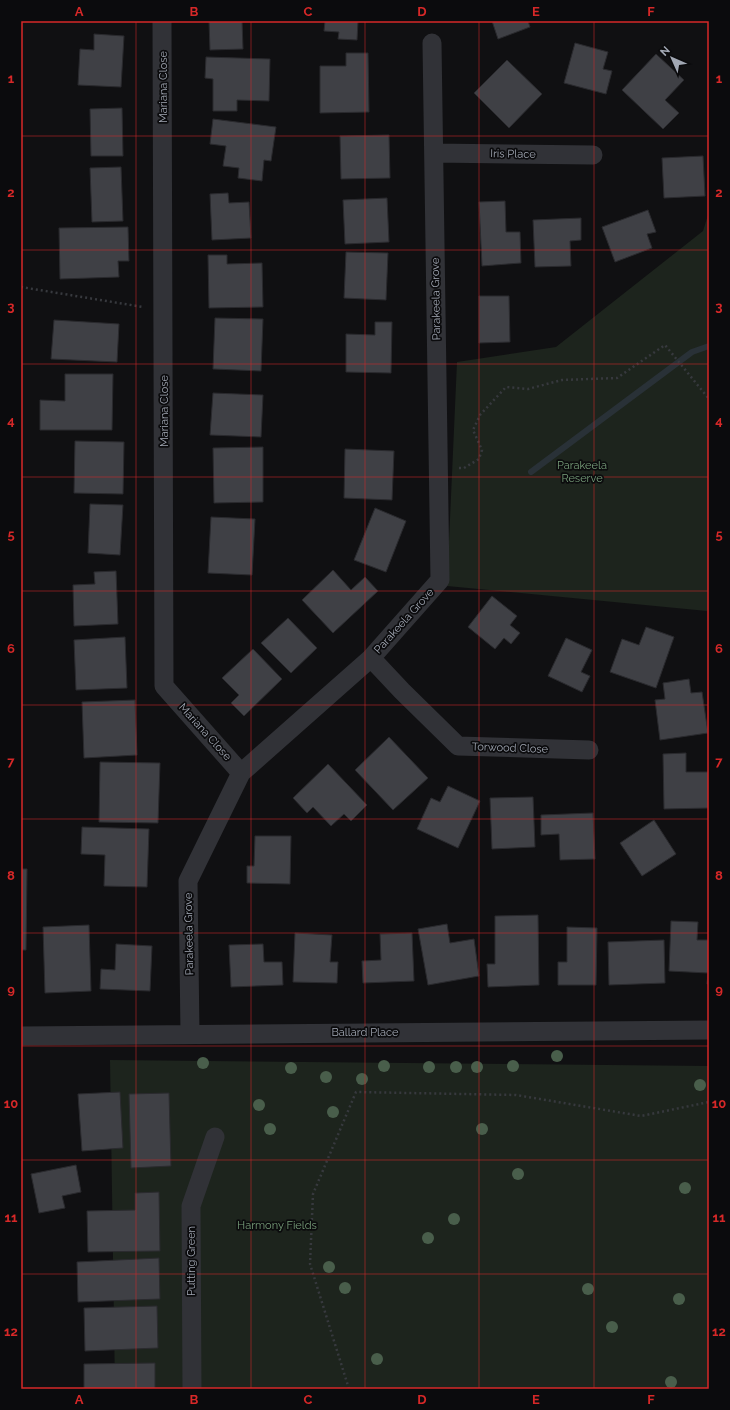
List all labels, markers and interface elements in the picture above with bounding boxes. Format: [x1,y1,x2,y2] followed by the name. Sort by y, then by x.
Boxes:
[75,4,84,19] text: A
[190,4,199,19] text: B
[304,4,313,19] text: C
[417,4,427,19] text: D
[532,4,540,19] text: E
[647,4,655,19] text: F
[652,38,692,78] north arrow
[658,44,673,59] text: N
[157,51,170,123] street label: Mariana Close
[8,71,15,86] text: 1
[716,71,723,86] text: 1
[490,147,536,161] street label: Iris Place
[7,185,15,200] text: 2
[715,185,723,200] text: 2
[429,257,443,341] street label: Parakeela Grove
[7,299,15,314] text: 3
[715,299,723,314] text: 3
[158,375,171,447] street label: Mariana Close
[7,413,15,428] text: 4
[715,413,723,428] text: 4
[557,459,607,485] park label: Parakeela Reserve
[7,527,15,542] text: 5
[715,527,723,542] text: 5
[371,585,437,656] street label: Parakeela Grove
[7,641,15,656] text: 6
[715,641,723,656] text: 6
[176,701,234,763] street label: Mariana Close
[472,740,549,756] street label: Torwood Close
[7,754,15,769] text: 7
[715,754,723,769] text: 7
[7,868,15,883] text: 8
[715,868,723,883] text: 8
[182,892,196,976] street label: Parakeela Grove
[7,982,15,997] text: 9
[715,982,723,997] text: 9
[332,1026,399,1039] street label: Ballard Place
[4,1096,18,1111] text: 10
[712,1096,726,1111] text: 10
[5,1210,18,1225] text: 11
[713,1210,726,1225] text: 11
[237,1219,317,1232] park label: Harmony Fields
[185,1226,198,1296] street label: Putting Green
[4,1324,18,1339] text: 12
[712,1324,726,1339] text: 12
[75,1392,84,1407] text: A
[190,1392,199,1407] text: B
[304,1392,313,1407] text: C
[417,1392,427,1407] text: D
[532,1392,540,1407] text: E
[647,1392,655,1407] text: F

